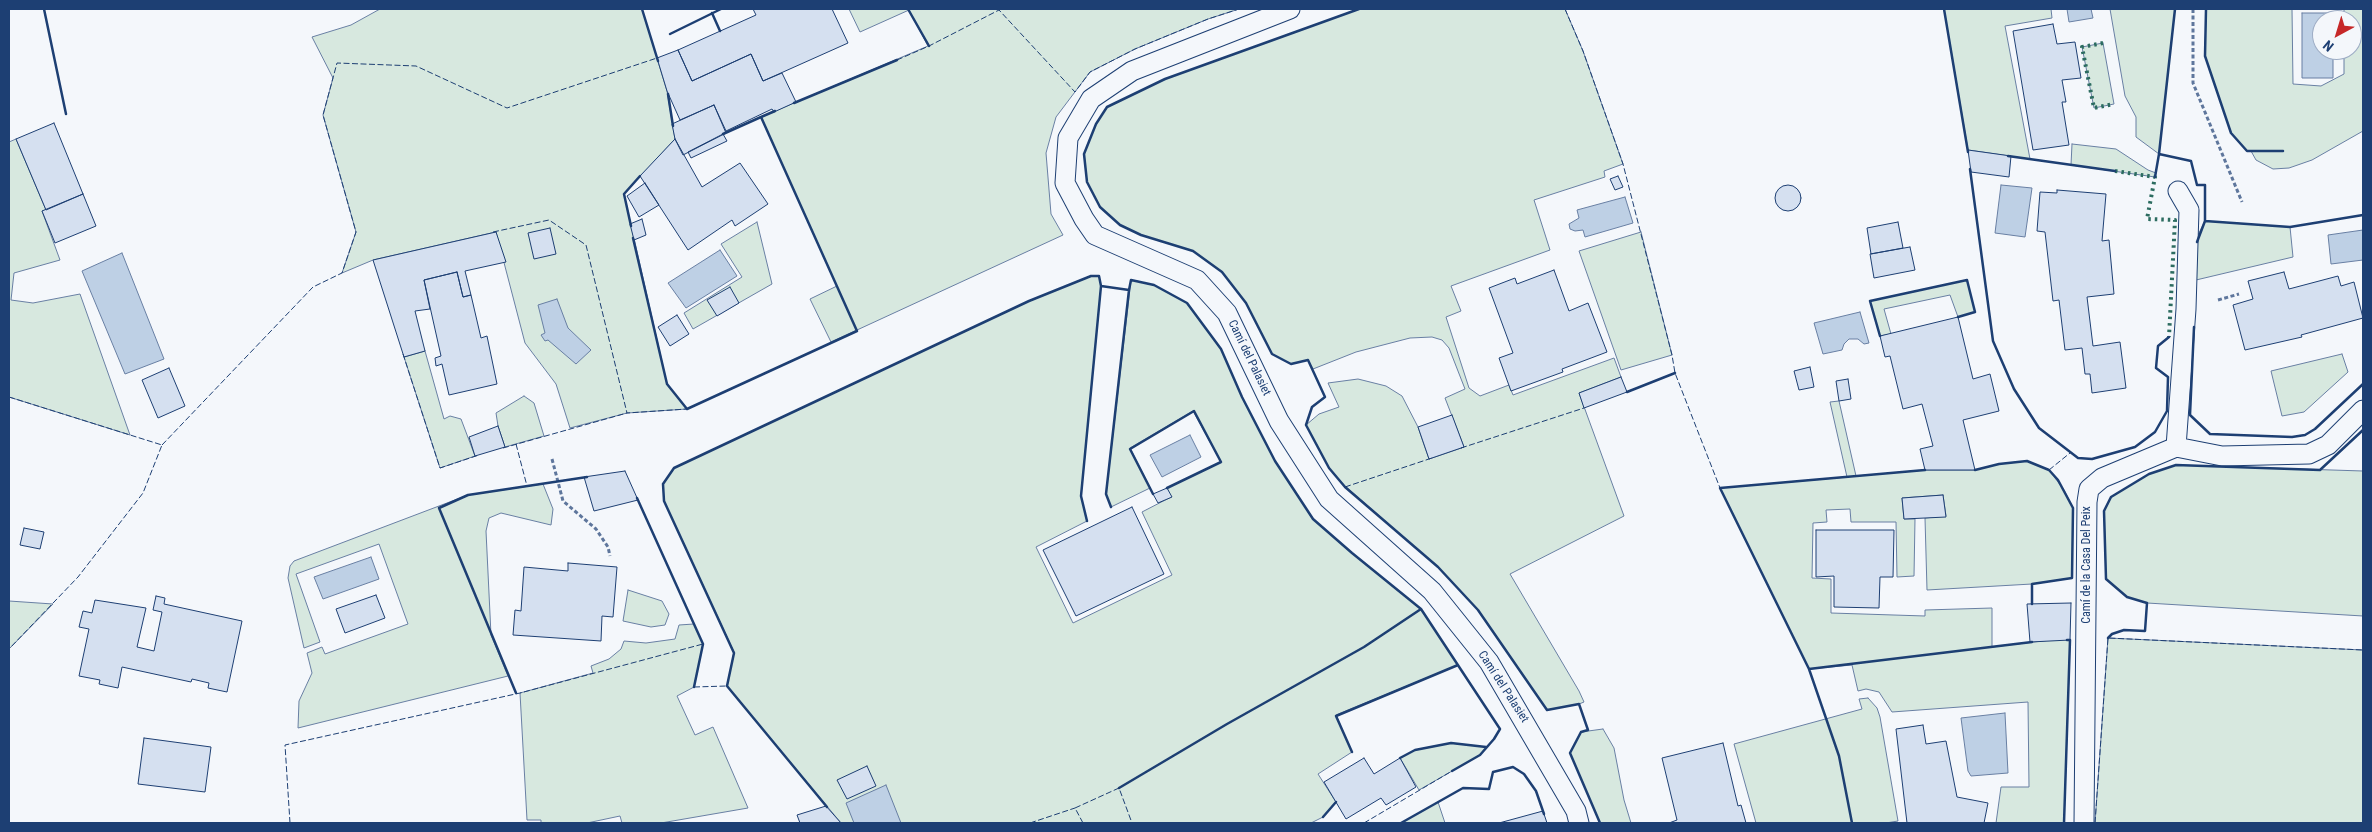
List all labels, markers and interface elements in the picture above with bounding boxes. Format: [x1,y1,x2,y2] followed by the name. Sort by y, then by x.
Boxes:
[2312,10,2362,60] north arrow
[2320,37,2337,55] text: N
[1224,318,1274,398] street label: Camí del Palasiet
[2080,506,2094,624] street label: Camí de la Casa Del Peix
[1474,648,1532,726] street label: Camí del Palasiet

